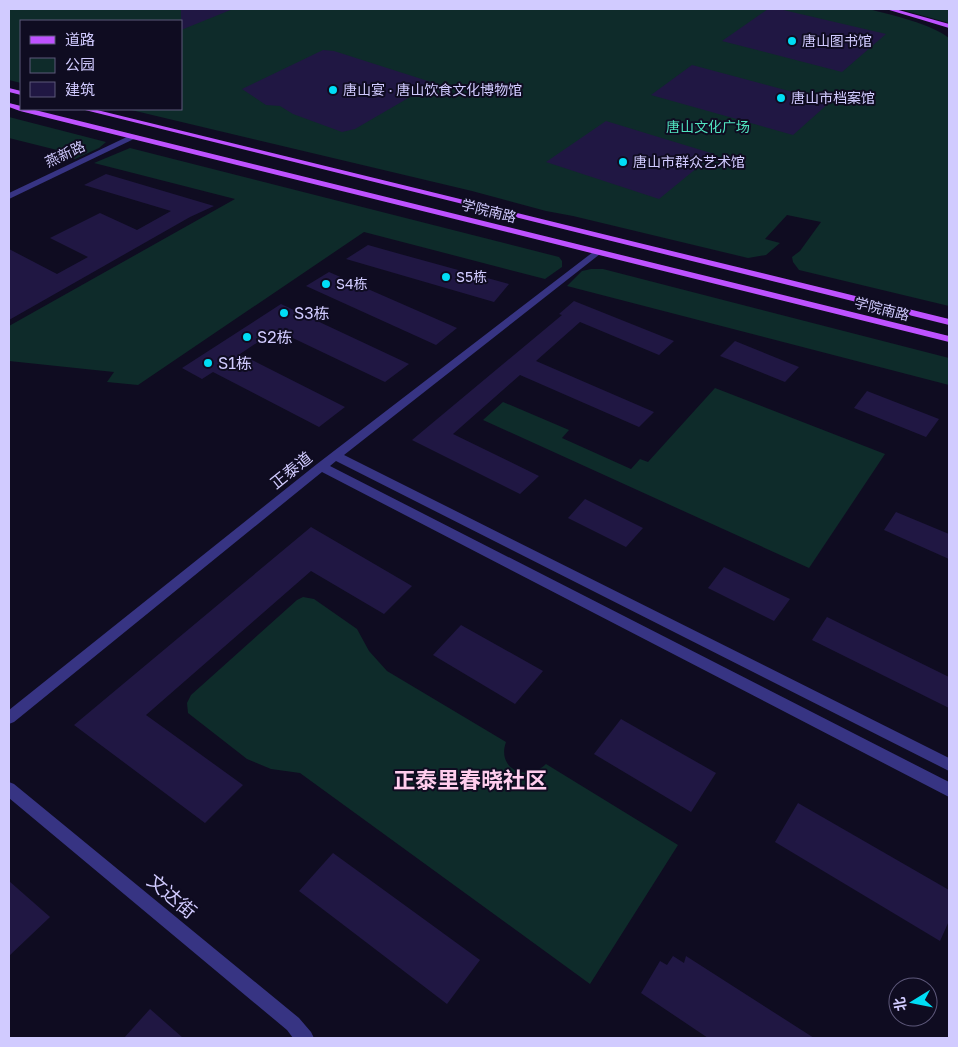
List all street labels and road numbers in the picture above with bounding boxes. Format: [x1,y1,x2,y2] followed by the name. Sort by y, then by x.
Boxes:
[42,137,87,170] street label: 燕新路
[460,195,518,226] street label: 学院南路
[853,293,911,324] street label: 学院南路
[266,447,316,493] street label: 正泰道
[143,868,202,923] street label: 文达街

